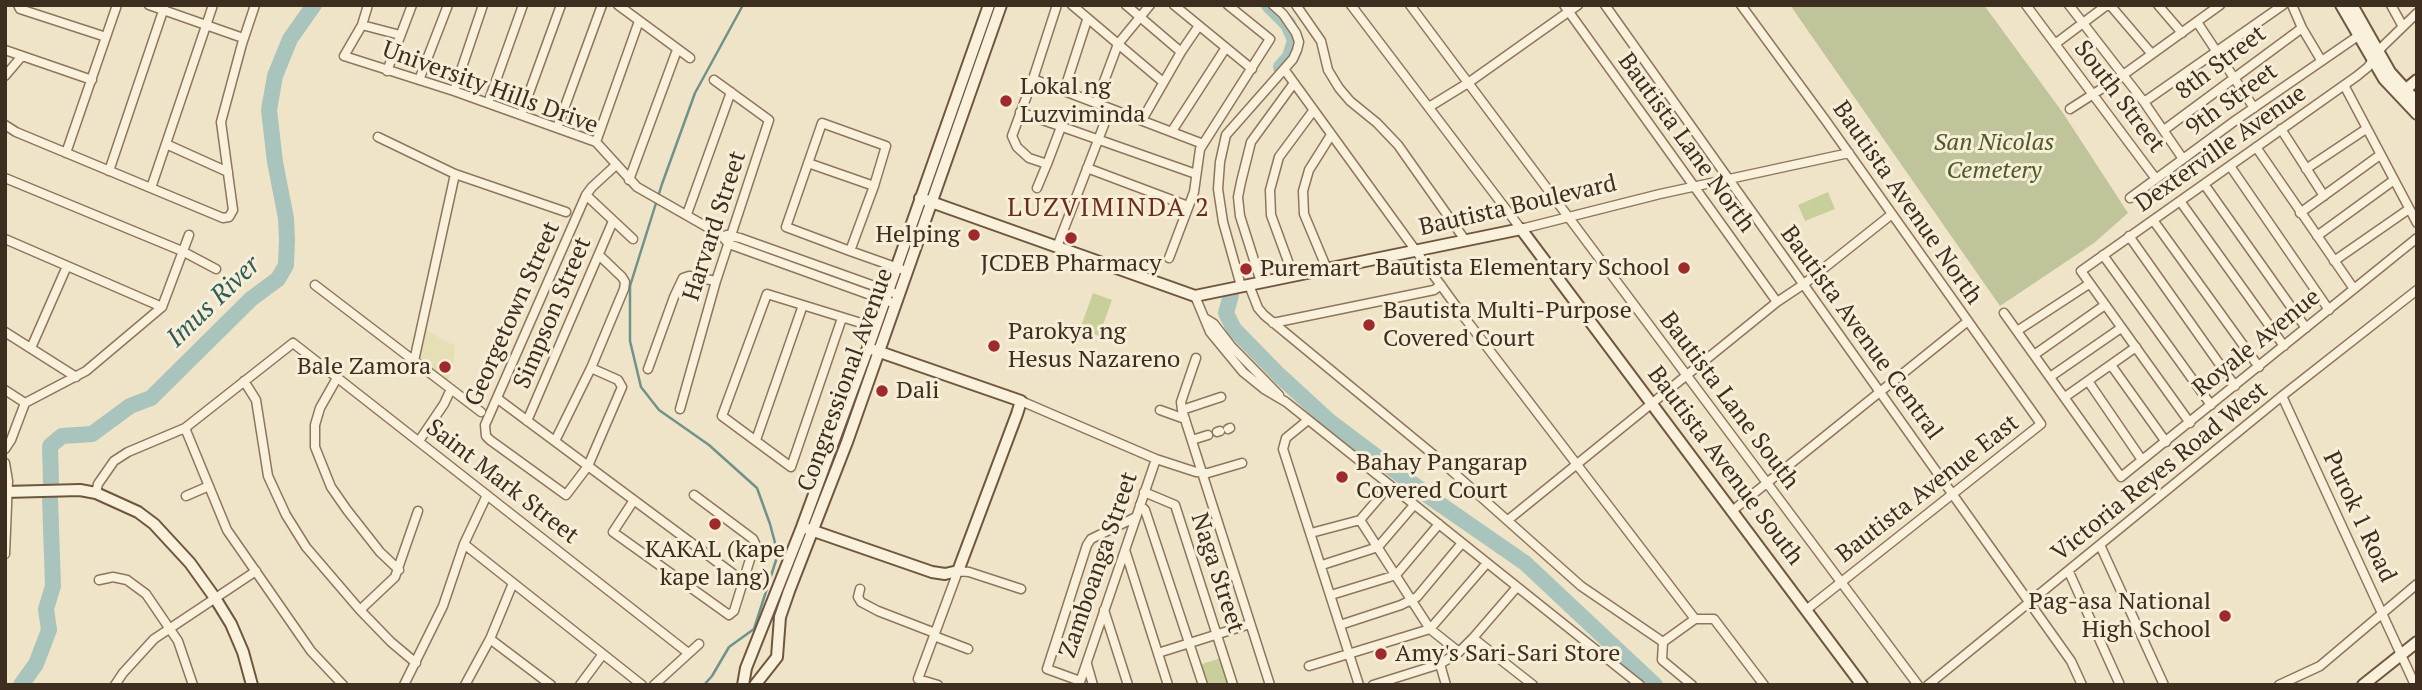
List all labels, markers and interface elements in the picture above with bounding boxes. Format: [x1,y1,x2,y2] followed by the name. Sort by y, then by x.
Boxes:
[2170,20,2272,106] street label: 8th Street
[2068,35,2170,159] street label: South Street
[378,36,602,140] street label: University Hills Drive
[1611,48,1761,238] street label: Bautista Lane North
[2181,57,2283,143] street label: 9th Street
[1020,73,1145,129] place label: Lokal ng Luzviminda
[2130,79,2312,219] street label: Dexterville Avenue
[998,93,1014,109] marker: Lokal ng Luzviminda
[1826,96,1988,310] street label: Bautista Avenue North
[1934,129,2054,185] park label: San Nicolas Cemetery
[677,147,753,305] street label: Harvard Street
[1417,169,1619,243] street label: Bautista Boulevard
[1009,193,1209,225] district label: LUZVIMINDA 2
[459,217,567,411] street label: Georgetown Street
[876,221,960,249] place label: Helping
[1774,221,1948,445] street label: Bautista Avenue Central
[966,227,982,243] marker: Helping
[1063,230,1079,246] marker: JCDEB Pharmacy
[508,233,598,393] street label: Simpson Street
[161,250,267,354] water label: Imus River
[980,250,1162,278] place label: JCDEB Pharmacy
[1375,254,1670,282] place label: Bautista Elementary School
[1260,255,1360,283] place label: Puremart
[1676,260,1692,276] marker: Bautista Elementary School
[1238,261,1254,277] marker: Puremart
[792,264,900,496] street label: Congressional Avenue
[2187,283,2327,403] street label: Royale Avenue
[1383,297,1632,353] place label: Bautista Multi-Purpose Covered Court
[1653,307,1805,495] street label: Bautista Lane South
[1361,317,1377,333] marker: Bautista Multi-Purpose Covered Court
[1008,318,1180,374] place label: Parokya ng Hesus Nazareno
[986,338,1002,354] marker: Parokya ng Hesus Nazareno
[297,353,431,381] place label: Bale Zamora
[437,359,453,375] marker: Bale Zamora
[1641,361,1809,571] street label: Bautista Avenue South
[2046,376,2274,568] street label: Victoria Reyes Road West
[896,377,940,405] place label: Dali
[874,383,890,399] marker: Dali
[1831,409,2025,569] street label: Bautista Avenue East
[420,414,584,550] street label: Saint Mark Street
[2316,447,2402,587] street label: Purok 1 Road
[1356,449,1527,505] place label: Bahay Pangarap Covered Court
[1054,468,1144,662] street label: Zamboanga Street
[1334,469,1350,485] marker: Bahay Pangarap Covered Court
[1184,509,1250,637] street label: Naga Street
[707,516,723,532] marker: KAKAL (kape kape lang)
[645,536,785,592] place label: KAKAL (kape kape lang)
[2029,588,2211,644] place label: Pag-asa National High School
[2217,608,2233,624] marker: Pag-asa National High School
[1395,640,1620,668] place label: Amy's Sari-Sari Store
[1373,646,1389,662] marker: Amy's Sari-Sari Store

